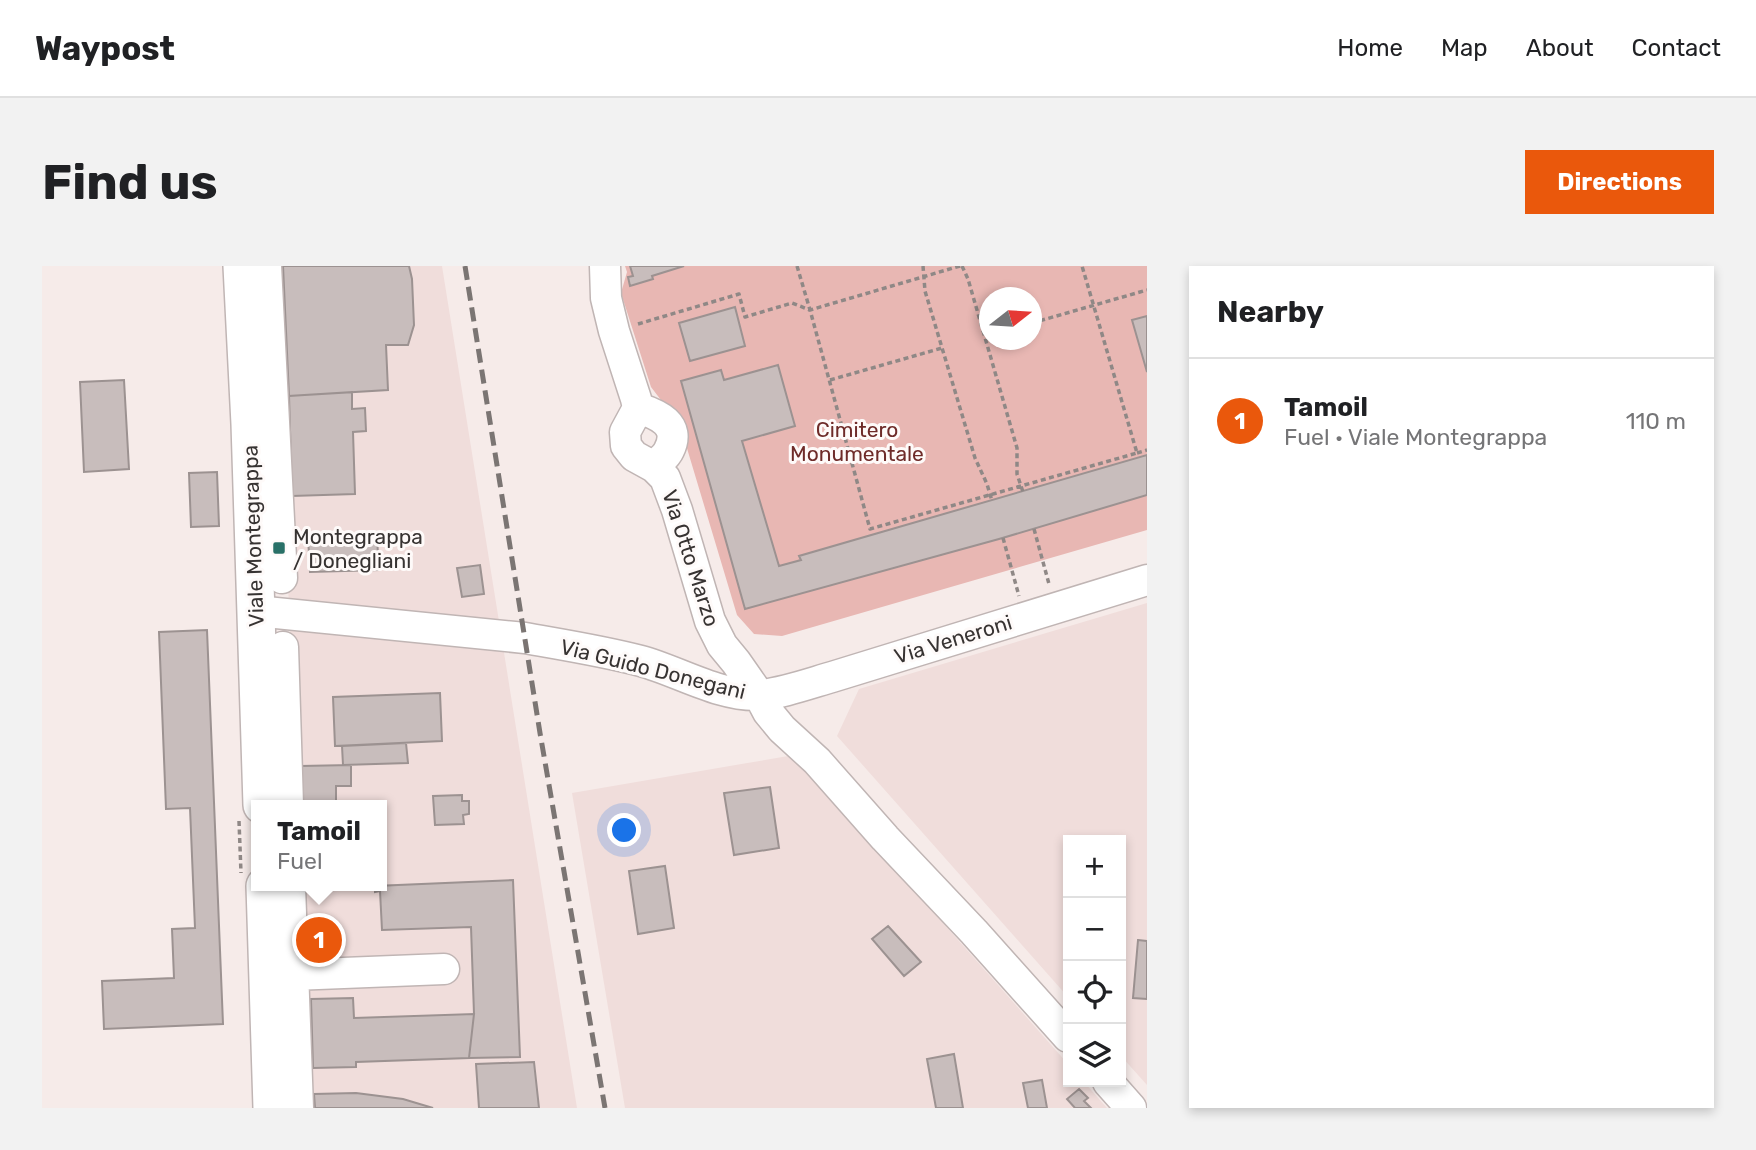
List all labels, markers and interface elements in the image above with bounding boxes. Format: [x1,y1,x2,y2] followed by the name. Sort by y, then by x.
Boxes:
[35,29,175,68] text: Waypost
[1337,34,1403,62] text: Home
[1441,34,1488,62] text: Map
[1526,34,1594,62] text: About
[1632,34,1721,62] text: Contact
[1525,150,1714,214] button: Directions
[42,153,218,211] text: Find us
[979,287,1042,350] north arrow
[1217,294,1324,330] text: Nearby
[1284,392,1368,423] text: Tamoil
[1234,407,1246,435] text: 1
[1626,407,1686,435] text: 110 m
[790,417,924,466] park label: Cimitero Monumentale
[1284,423,1547,451] text: Fuel · Viale Montegrappa
[237,445,269,627] street label: Viale Montegrappa
[657,487,725,629] street label: Via Otto Marzo
[293,524,423,573] place label: Montegrappa / Donegliani
[271,540,287,556] marker: Montegrappa / Donegliani
[891,609,1015,669] street label: Via Veneroni
[558,634,748,704] street label: Via Guido Donegani
[251,800,387,891] popup
[607,813,641,847] your location
[277,816,361,847] text: Tamoil
[1063,835,1126,1087] map controls
[1063,835,1126,898] button: +
[277,847,323,875] text: Fuel
[1063,898,1126,961] button: −
[296,914,342,966] pin: 1
[1063,961,1126,1024] button: locate
[1063,1024,1126,1087] button: layers

